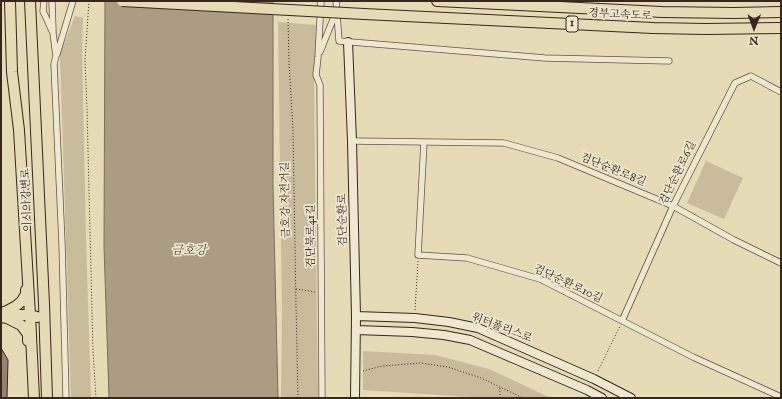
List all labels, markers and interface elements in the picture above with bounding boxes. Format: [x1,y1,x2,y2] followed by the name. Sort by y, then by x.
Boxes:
[588,7,652,23] street label: 경부고속도로
[734,8,774,48] north arrow
[566,16,578,32] road number: 1
[749,34,759,47] text: N
[657,139,699,207] street label: 검단순환로6길
[578,151,648,189] street label: 검단순환로8길
[279,162,293,238] street label: 금호강 자전거길
[19,168,35,232] street label: 이시아강변로
[336,193,350,247] street label: 검단순환로
[304,204,318,268] street label: 검단북로41길
[172,244,206,258] water label: 금호강
[531,262,605,306] street label: 검단순환로10길
[470,310,534,346] street label: 워터폴리스로

